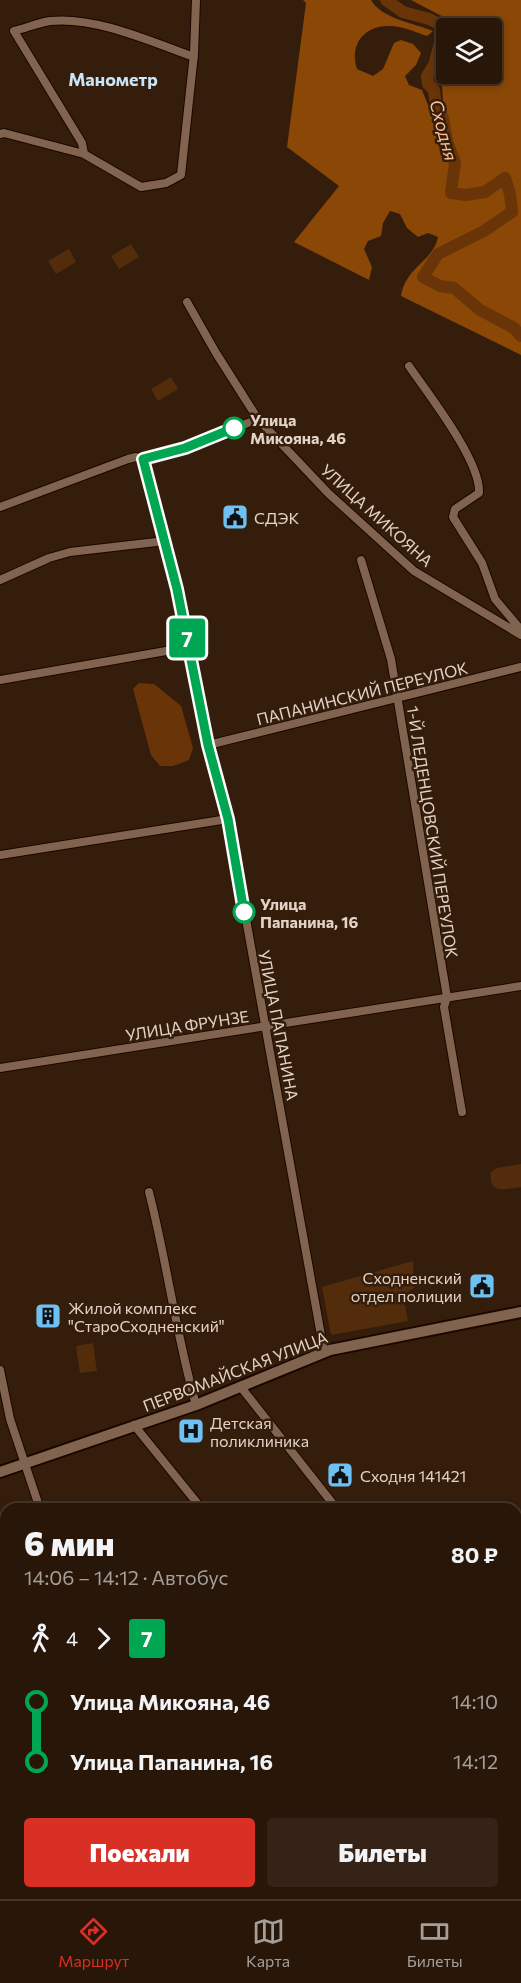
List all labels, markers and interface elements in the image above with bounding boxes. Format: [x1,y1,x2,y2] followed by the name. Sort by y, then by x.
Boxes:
[436,18,502,84] map controls
[436,18,502,84] button: layers
[68,68,158,90] district label: Манометр
[425,97,463,163] water label: Сходня
[250,410,346,447] place label: Улица Микояна, 46
[223,417,245,439] marker: Улица Микояна, 46
[317,460,437,570] street label: УЛИЦА МИКОЯНА
[220,502,250,532] public building icon: СДЭК
[254,508,299,527] place label: СДЭК
[168,618,207,658] line badge: 7
[181,626,193,651] text: 7
[254,657,470,728] street label: ПАПАНИНСКИЙ ПЕРЕУЛОК
[404,705,462,960] street label: 1-Й ЛЕДЕНЦОВСКИЙ ПЕРЕУЛОК
[260,894,358,931] place label: Улица Папанина, 16
[233,901,255,923] marker: Улица Папанина, 16
[255,948,303,1102] street label: УЛИЦА ПАПАНИНА
[124,1006,250,1044] street label: УЛИЦА ФРУНЗЕ
[351,1268,462,1305] place label: Сходненский отдел полиции
[467,1271,497,1301] public building icon: Сходненский отдел полиции
[68,1298,225,1335] place label: Жилой комплекс "СтароСходненский"
[33,1301,63,1331] building icon: Жилой комплекс "СтароСходненский"
[140,1327,330,1415] street label: ПЕРВОМАЙСКАЯ УЛИЦА
[210,1413,309,1450] place label: Детская поликлиника
[176,1416,206,1446] hospital icon: Детская поликлиника
[325,1460,355,1490] public building icon: Сходня 141421
[360,1466,466,1485] place label: Сходня 141421
[24,1522,115,1563] text: 6 мин
[451,1541,498,1568] text: 80 ₽
[24,1565,228,1589] text: 14:06 – 14:12 · Автобус
[24,1622,57,1655] icon: walk
[87,1622,120,1655] icon: forward
[66,1626,78,1650] text: 4
[141,1626,153,1651] text: 7
[70,1688,270,1715] text: Улица Микояна, 46
[451,1689,498,1713] text: 14:10
[70,1748,273,1775] text: Улица Папанина, 16
[453,1749,498,1773] text: 14:12
[24,1818,255,1887] button: Поехали
[267,1818,498,1887] button: Билеты
[58,1915,129,1970] tab: Маршрут
[246,1915,290,1970] tab: Карта
[407,1915,463,1970] tab: Билеты

